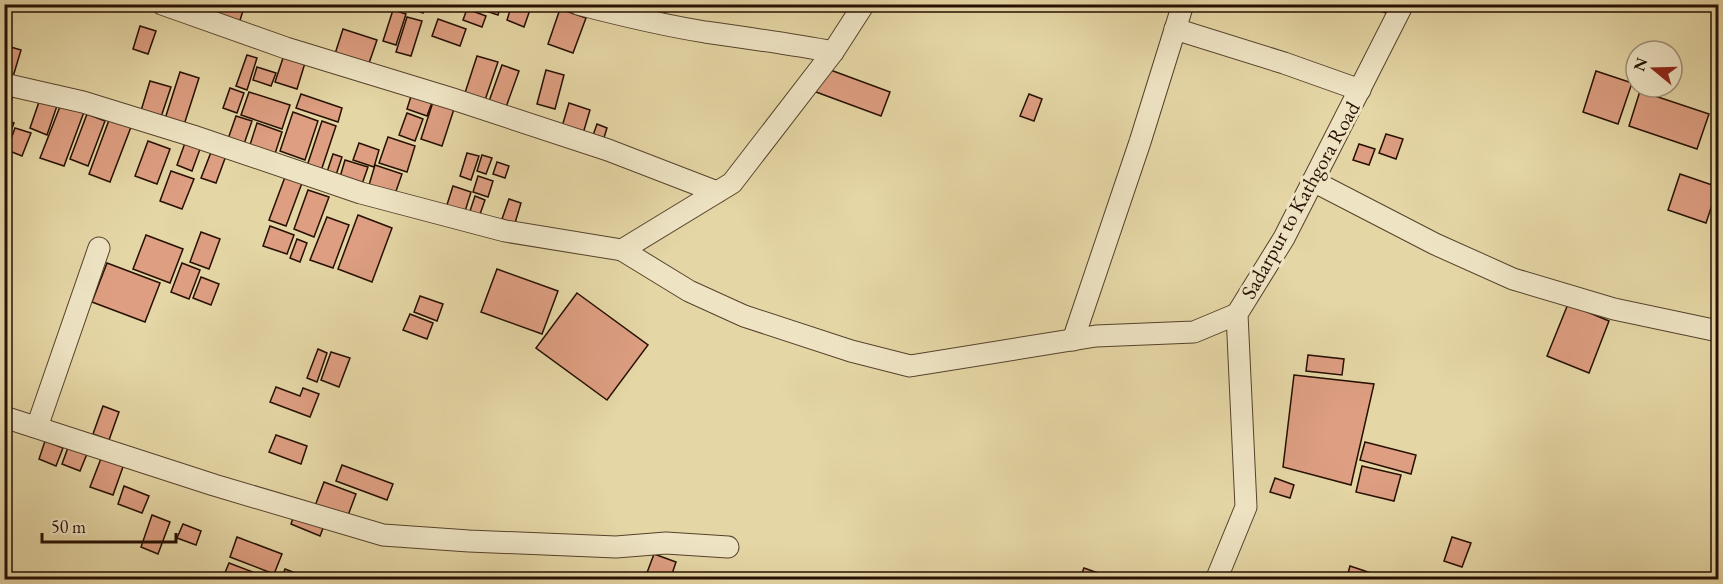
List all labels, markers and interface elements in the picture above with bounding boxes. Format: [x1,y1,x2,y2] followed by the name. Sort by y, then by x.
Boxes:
[1624,39,1684,99] north arrow
[1628,55,1652,74] text: N
[1234,96,1366,303] street label: Sadarpur to Kathgora Road
[42,506,176,544] scale bar
[51,515,86,538] text: 50 m

